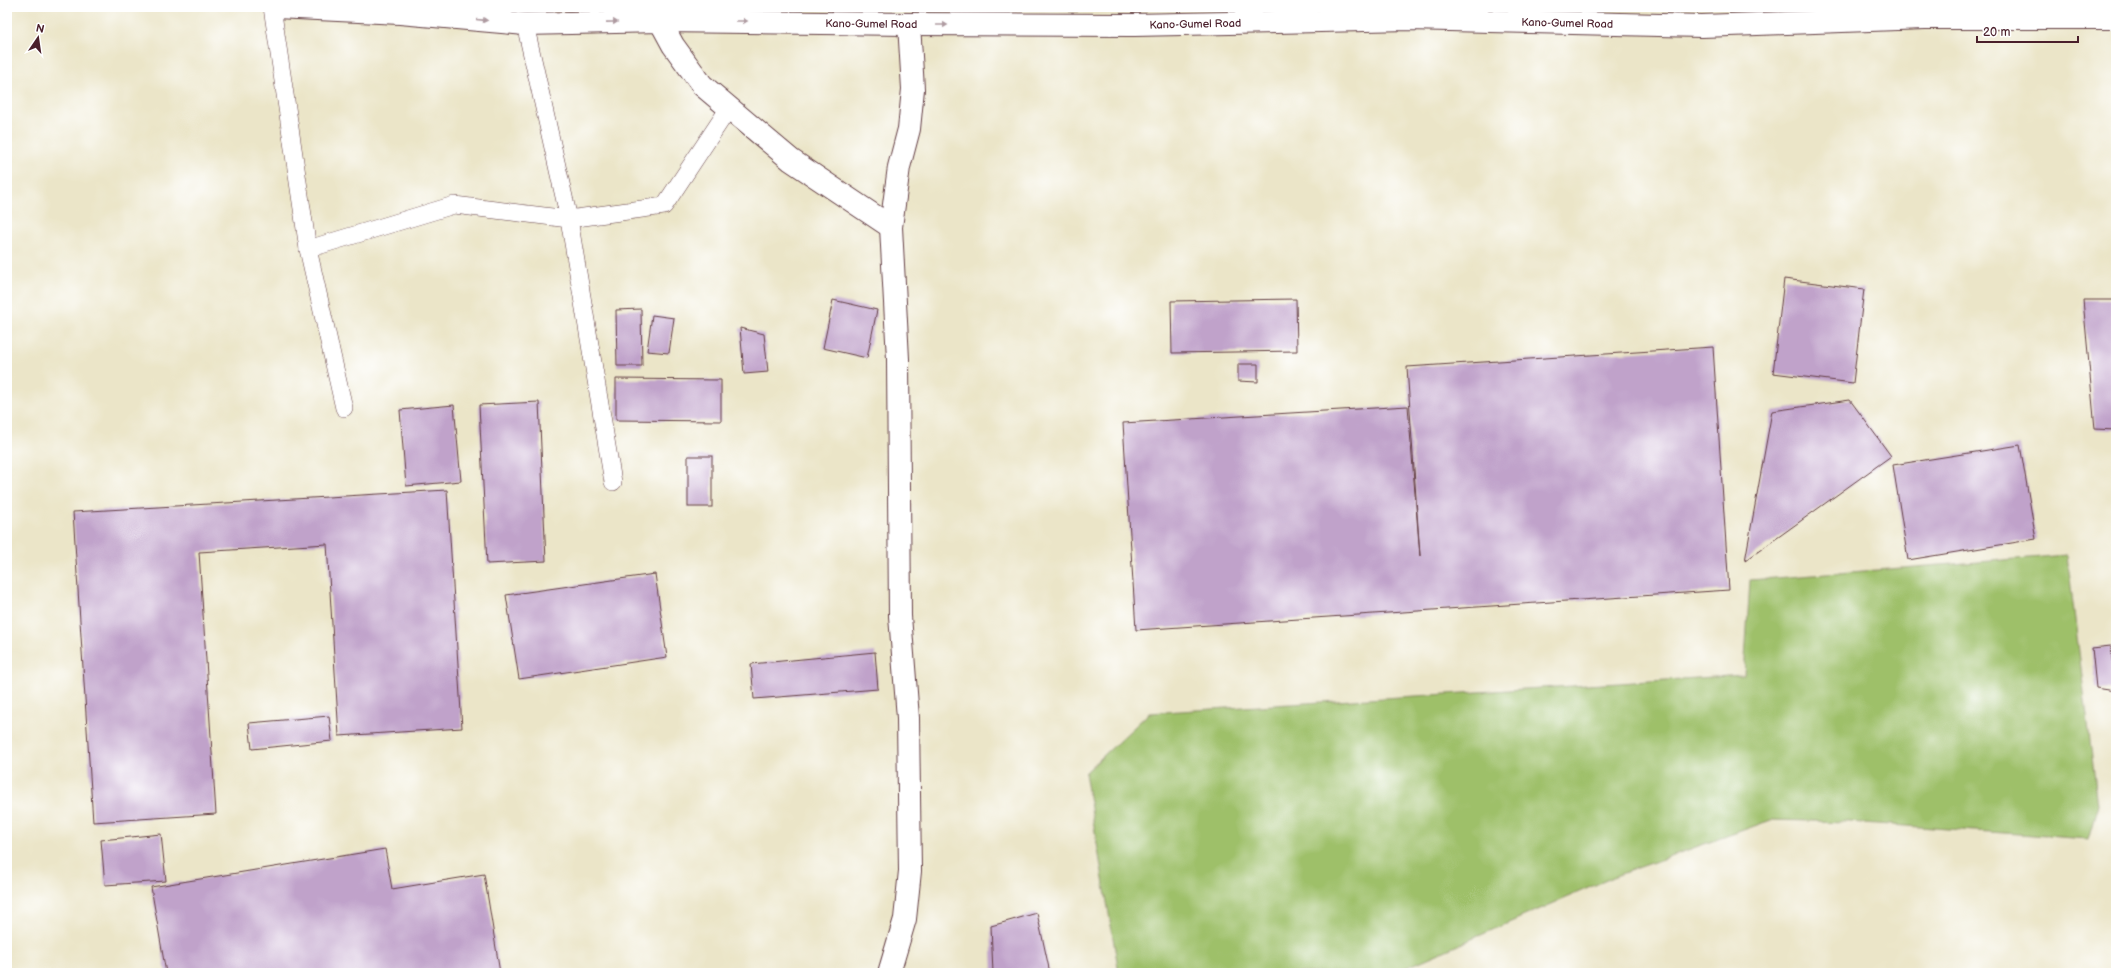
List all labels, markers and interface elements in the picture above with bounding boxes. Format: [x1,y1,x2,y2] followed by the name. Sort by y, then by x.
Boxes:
[1521,16,1613,31] street label: Kano-Gumel Road
[476,17,488,24] one-way arrow
[825,17,917,31] street label: Kano-Gumel Road
[1149,17,1241,32] street label: Kano-Gumel Road
[18,18,58,58] north arrow
[736,18,749,24] one-way arrow
[1977,18,2078,44] scale bar
[606,19,619,25] one-way arrow
[35,21,46,36] text: N
[936,22,949,28] one-way arrow
[1983,25,2010,40] text: 20 m

